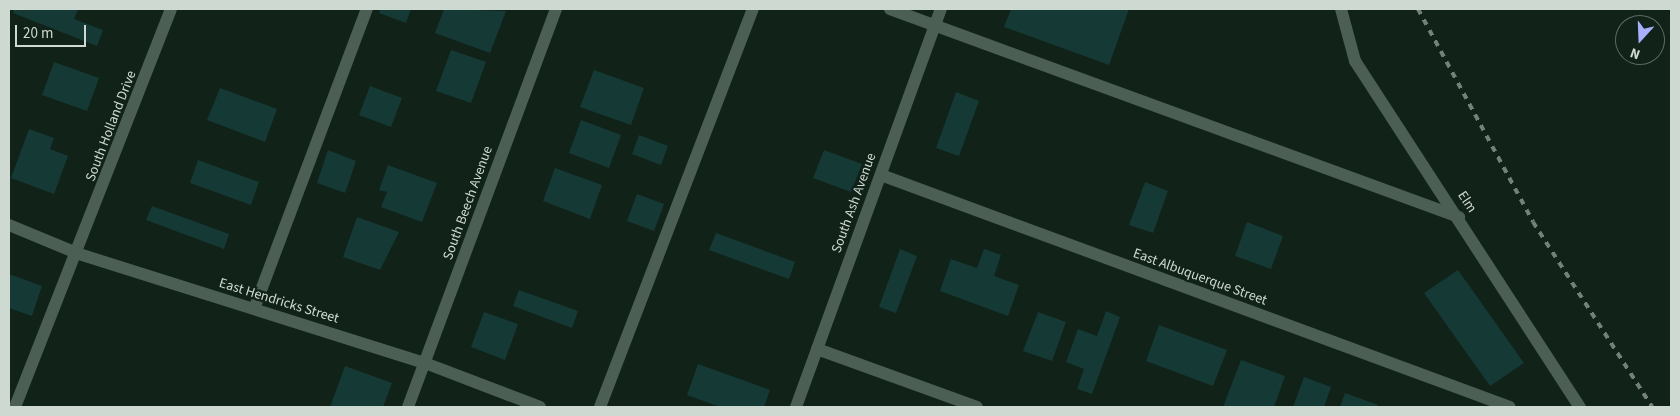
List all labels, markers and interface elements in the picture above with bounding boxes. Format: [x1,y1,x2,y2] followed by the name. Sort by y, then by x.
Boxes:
[18,15,89,47] scale bar
[1615,15,1665,65] north arrow
[23,23,53,44] text: 20 m
[1627,42,1643,64] text: N
[82,68,140,184] street label: South Holland Drive
[440,144,496,262] street label: South Beech Avenue
[828,151,880,255] street label: South Ash Avenue
[1454,188,1480,216] street label: Elm
[1131,245,1269,309] street label: East Albuquerque Street
[217,275,341,327] street label: East Hendricks Street

